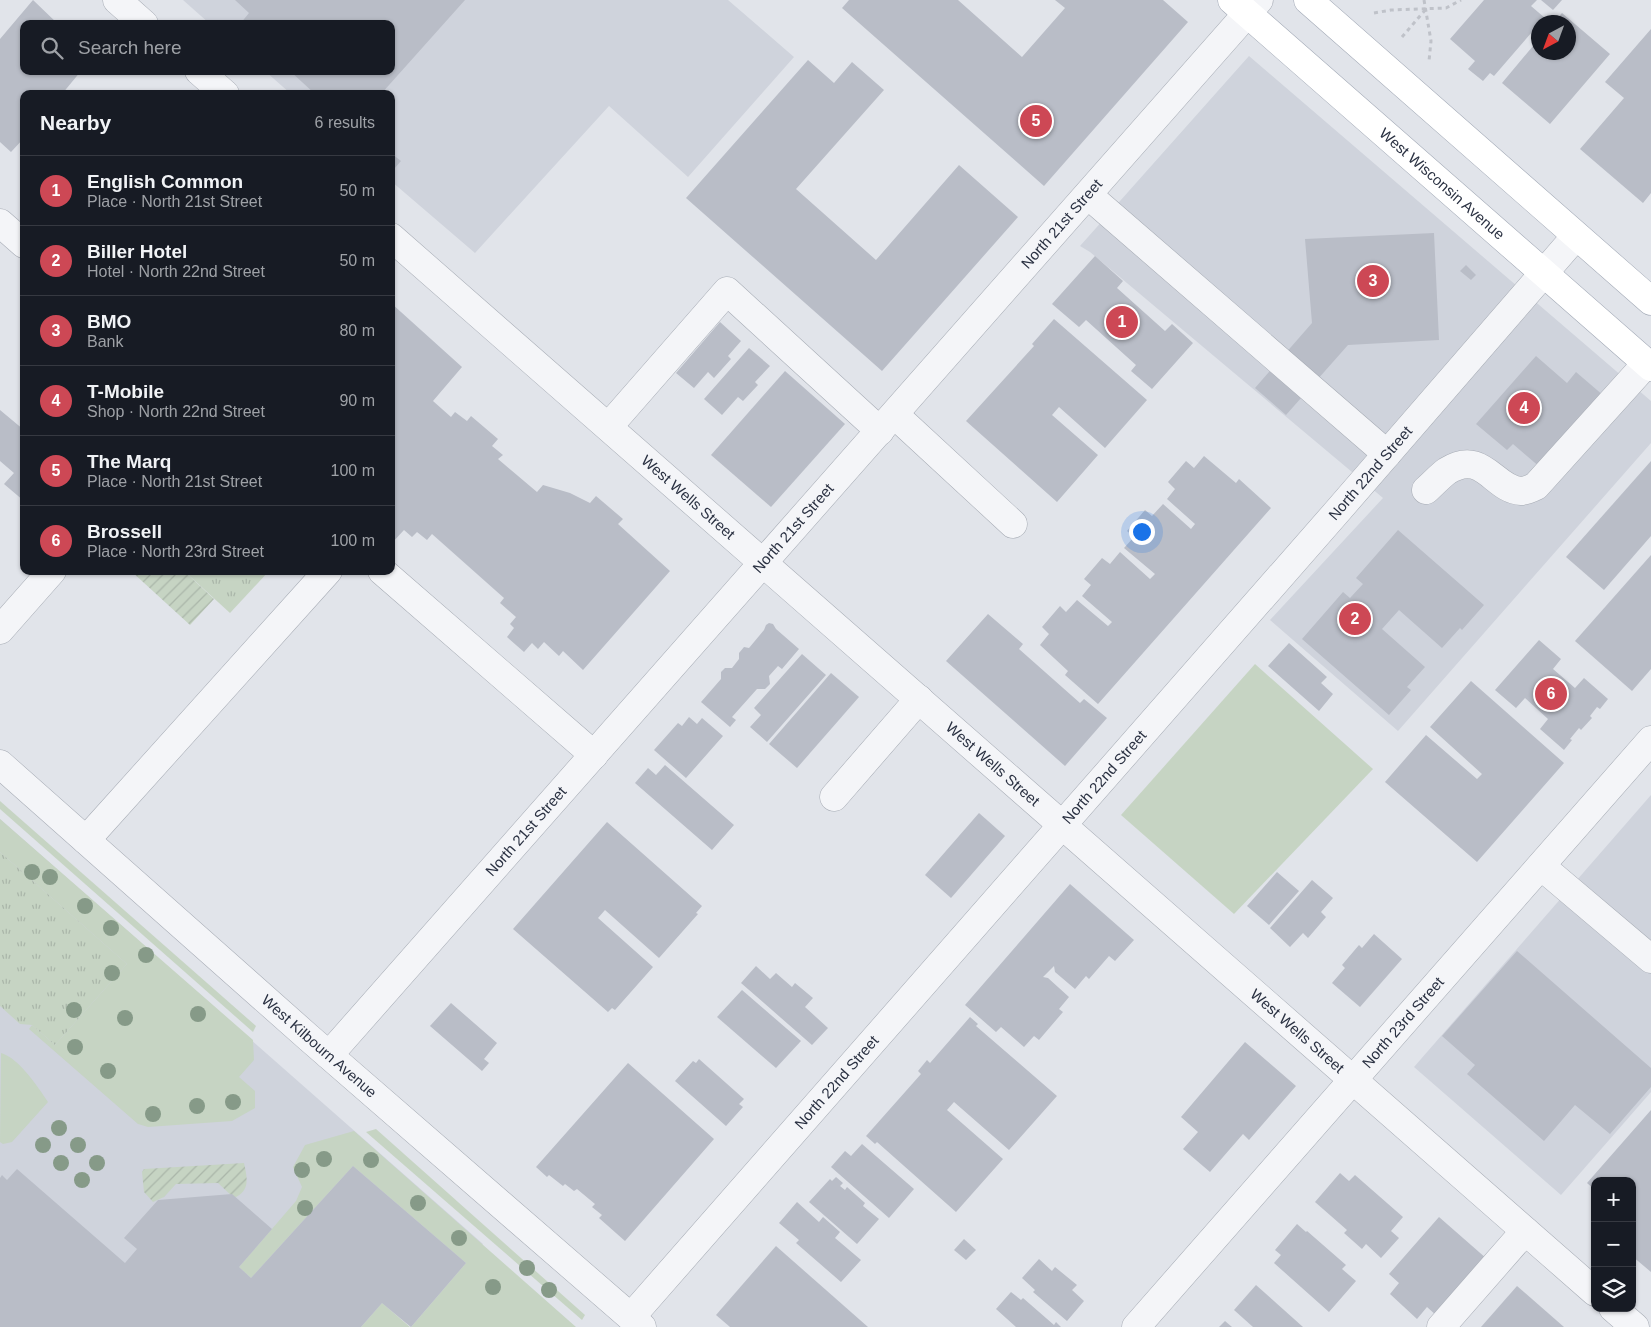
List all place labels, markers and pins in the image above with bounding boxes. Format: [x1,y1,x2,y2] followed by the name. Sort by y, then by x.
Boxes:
[1020,102,1052,140] pin: 5
[1357,262,1389,300] pin: 3
[1106,303,1138,341] pin: 1
[1508,389,1540,427] pin: 4
[1339,600,1371,638] pin: 2
[1535,675,1567,713] pin: 6

